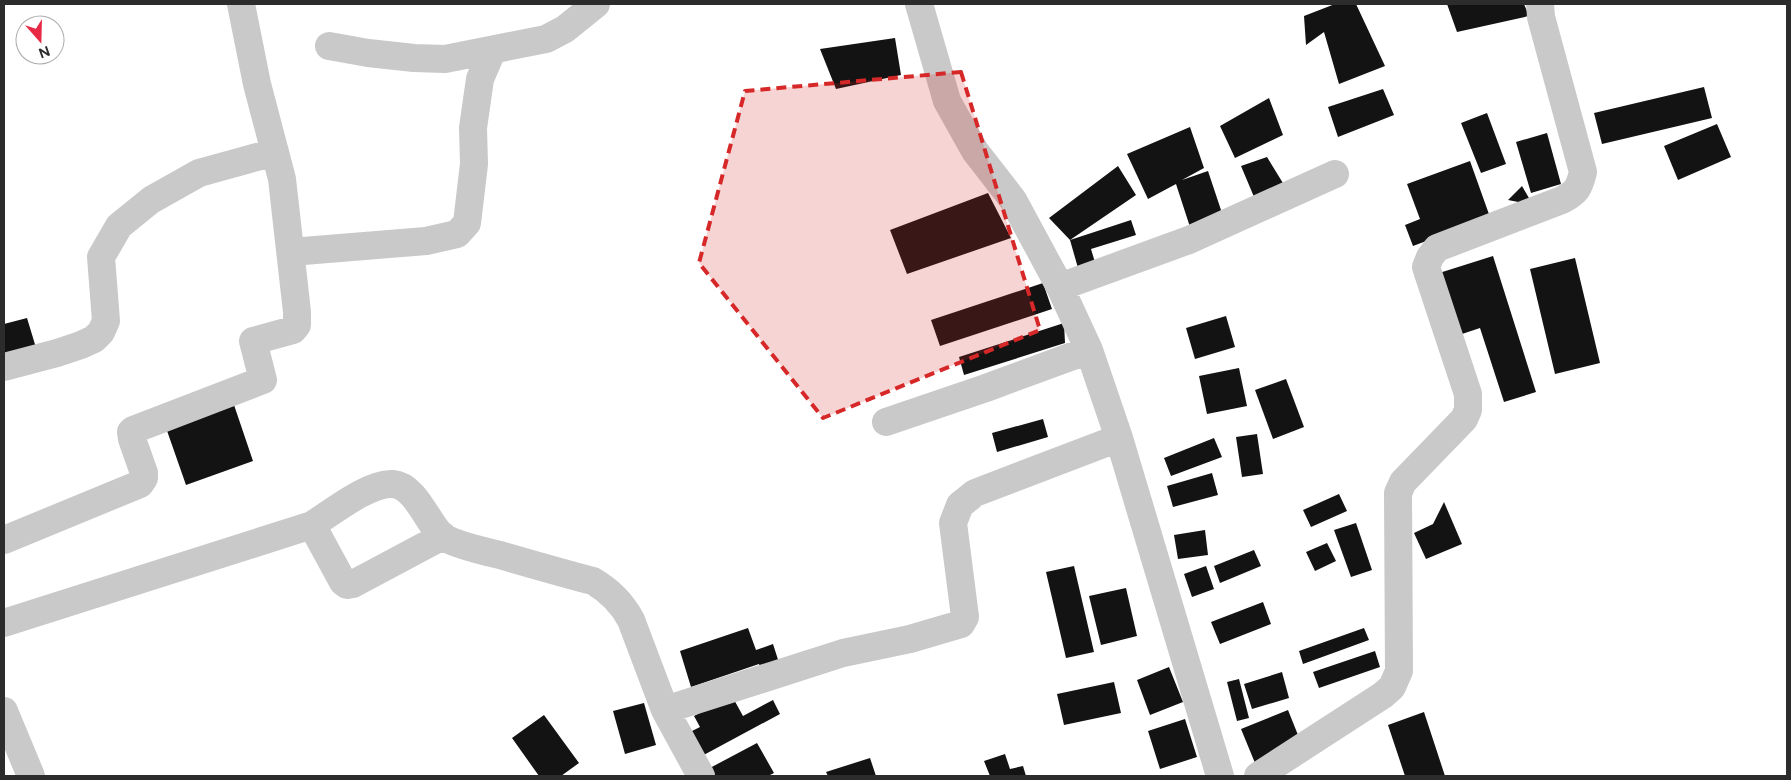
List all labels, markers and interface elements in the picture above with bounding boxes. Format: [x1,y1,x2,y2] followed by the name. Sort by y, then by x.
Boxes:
[15,15,65,65] north arrow
[36,42,52,62] text: N

